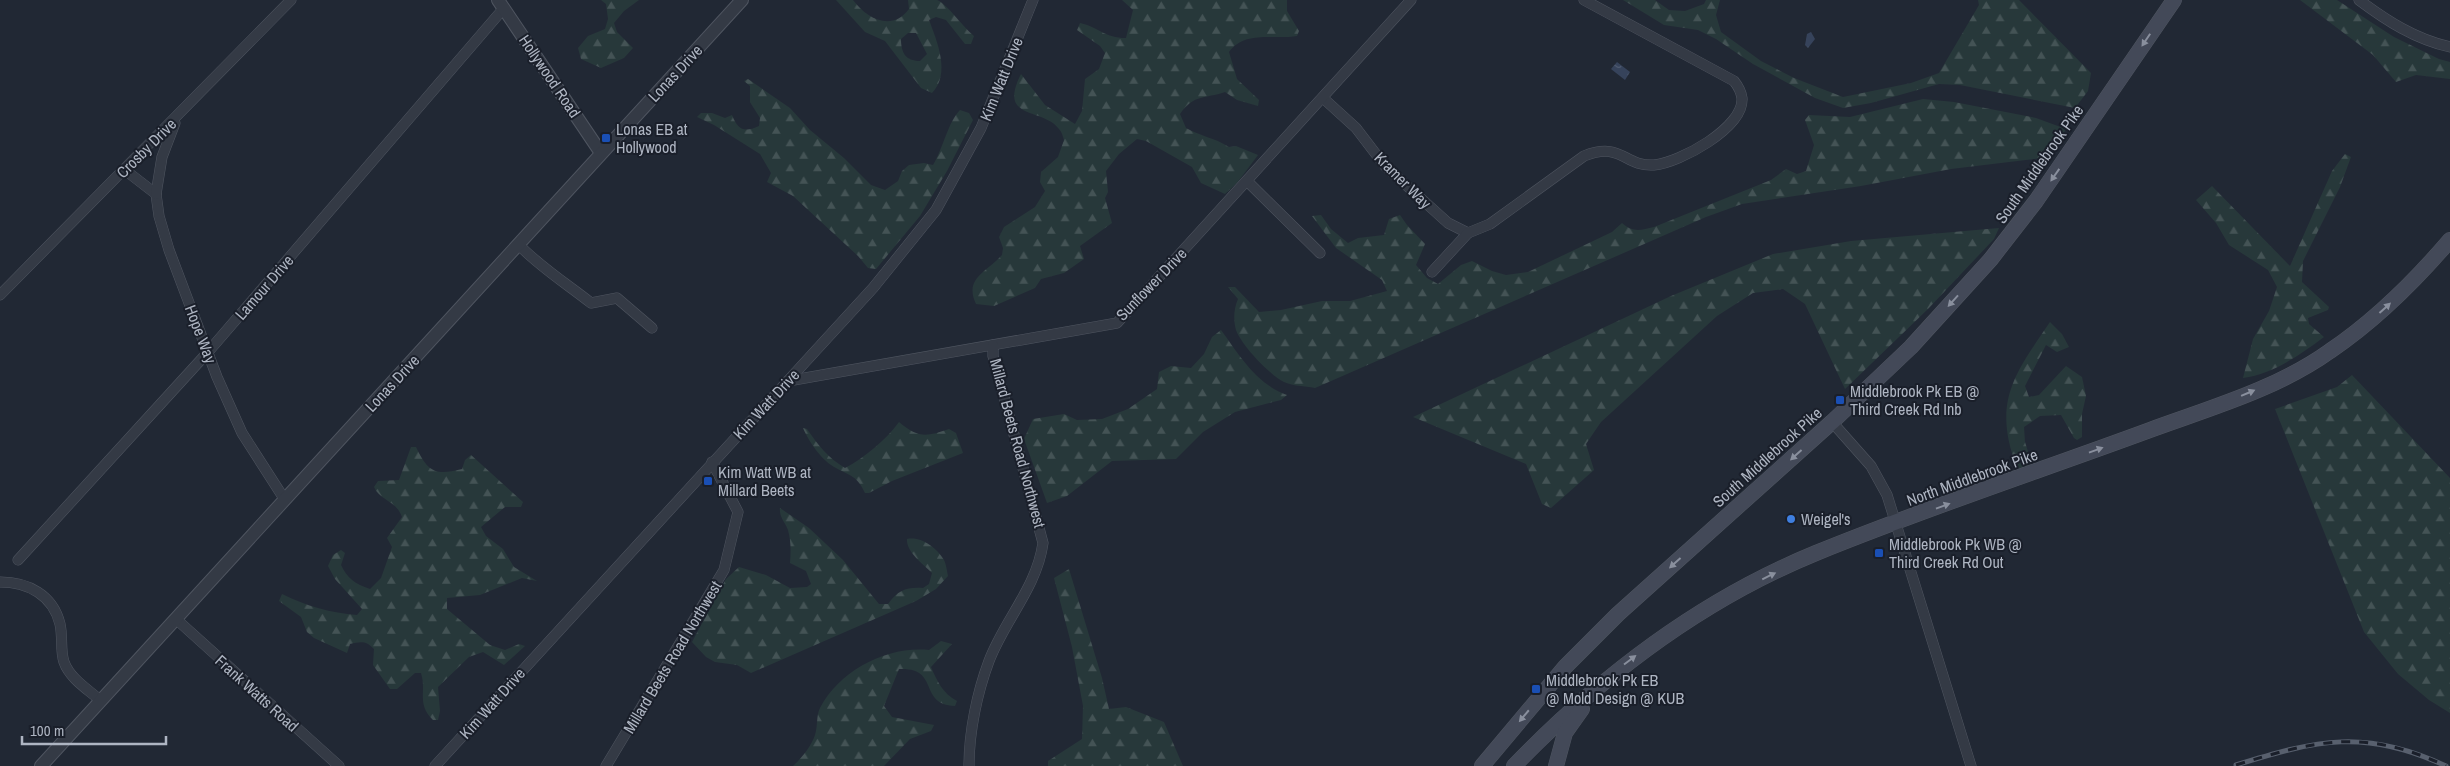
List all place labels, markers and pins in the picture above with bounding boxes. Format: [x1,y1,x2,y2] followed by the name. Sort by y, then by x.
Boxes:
[616,118,688,158] place label: Lonas EB at Hollywood
[600,132,612,144] marker: Lonas EB at Hollywood
[1850,380,1979,420] place label: Middlebrook Pk EB @ Third Creek Rd Inb
[1834,394,1846,406] marker: Middlebrook Pk EB @ Third Creek Rd Inb
[718,461,811,501] place label: Kim Watt WB at Millard Beets
[702,475,714,487] marker: Kim Watt WB at Millard Beets
[1801,508,1851,530] place label: Weigel's
[1785,513,1797,525] marker: Weigel's
[1889,533,2022,573] place label: Middlebrook Pk WB @ Third Creek Rd Out
[1873,547,1885,559] marker: Middlebrook Pk WB @ Third Creek Rd Out
[1546,669,1684,709] place label: Middlebrook Pk EB @ Mold Design @ KUB
[1530,683,1542,695] marker: Middlebrook Pk EB @ Mold Design @ KUB

